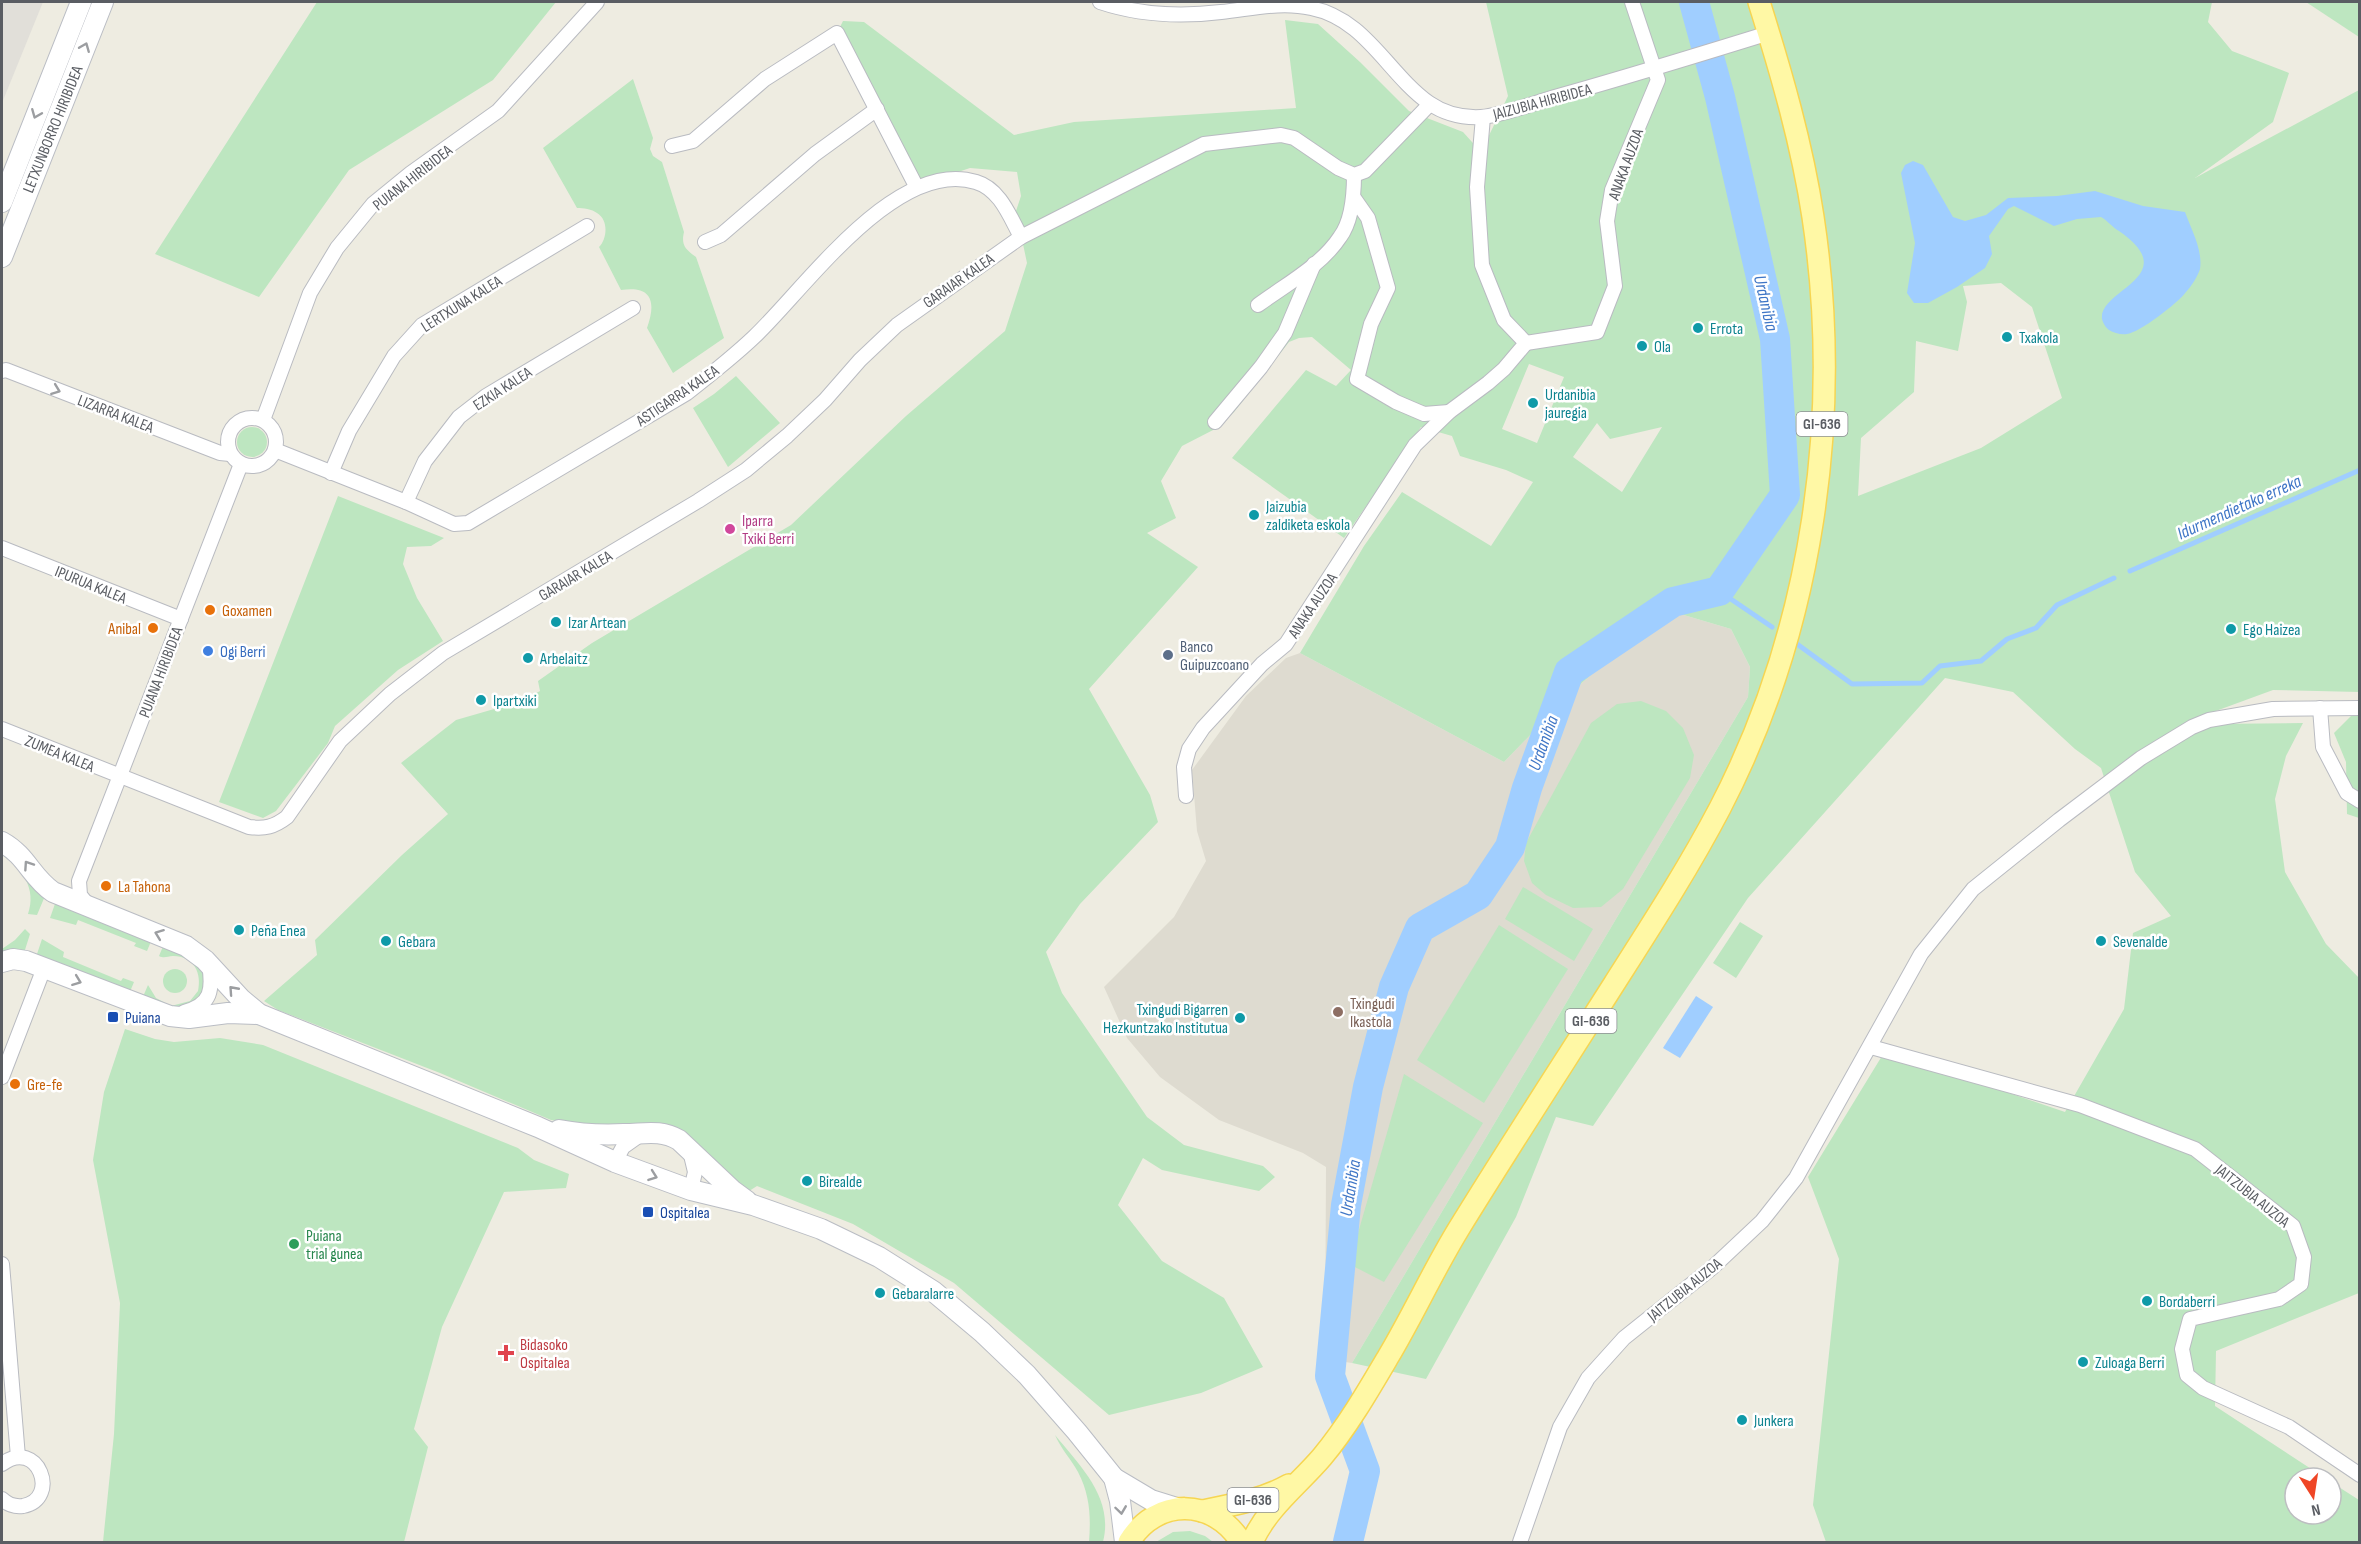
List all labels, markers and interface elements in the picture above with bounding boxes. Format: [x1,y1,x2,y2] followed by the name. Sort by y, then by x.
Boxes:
[78,42,90,53] one-way arrow
[19,63,88,196] street label: LETXUNBORRO HIRIBIDEA
[1490,80,1594,125] street label: JAIZUBIA HIRIBIDEA
[31,108,43,119] one-way arrow
[1604,126,1648,204] street label: ANAKA AUZOA
[369,141,457,215] street label: PUIANA HIRIBIDEA
[920,250,998,313] street label: GARAIAR KALEA
[418,272,506,337] street label: LERTXUNA KALEA
[1749,273,1782,334] water label: Urdanibia
[1710,320,1743,339] place label: Errota
[1691,321,1705,335] marker: Errota
[2019,329,2058,348] place label: Txakola
[2000,330,2014,344] marker: Txakola
[1654,338,1671,357] place label: Ola
[1635,339,1649,353] marker: Ola
[632,362,723,431] street label: ASTIGARRA KALEA
[470,363,536,415] street label: EZKIA KALEA
[50,383,61,395] one-way arrow
[1544,386,1596,423] place label: Urdanibia jauregia
[75,391,156,438] street label: LIZARRA KALEA
[1526,396,1540,410] marker: Urdanibia jauregia
[1796,412,1848,436] road number: GI-636
[2174,470,2305,544] water label: Idurmendietako erreka
[1265,498,1350,535] place label: Jaizubia zaldiketa eskola
[1247,508,1261,522] marker: Jaizubia zaldiketa eskola
[742,512,794,549] place label: Iparra Txiki Berri
[723,522,737,536] marker: Iparra Txiki Berri
[536,547,616,606] street label: GARAIAR KALEA
[52,562,129,608] street label: IPURUA KALEA
[1284,570,1342,643] street label: ANAKA AUZOA
[222,602,272,621] place label: Goxamen
[203,603,217,617] marker: Goxamen
[568,614,626,633] place label: Izar Artean
[549,615,563,629] marker: Izar Artean
[107,620,141,639] place label: Anibal
[146,621,160,635] marker: Anibal
[2243,621,2300,640] place label: Ego Haizea
[2224,622,2238,636] marker: Ego Haizea
[135,624,187,721] street label: PUIANA HIRIBIDEA
[1180,638,1249,675] place label: Banco Guipuzcoano
[220,643,266,662] place label: Ogi Berri
[201,644,215,658] marker: Ogi Berri
[1161,648,1175,662] marker: Banco Guipuzcoano
[539,650,588,669] place label: Arbelaitz
[521,651,535,665] marker: Arbelaitz
[493,692,537,711] place label: Ipartxiki
[474,693,488,707] marker: Ipartxiki
[1524,712,1563,773] water label: Urdanibia
[22,732,97,777] street label: ZUMEA KALEA
[24,861,35,872] one-way arrow
[118,878,171,897] place label: La Tahona
[99,879,113,893] marker: La Tahona
[251,922,306,941] place label: Peña Enea
[232,923,246,937] marker: Peña Enea
[155,928,165,941] one-way arrow
[398,933,436,952] place label: Gebara
[2113,933,2168,952] place label: Sevenalde
[379,934,393,948] marker: Gebara
[2094,934,2108,948] marker: Sevenalde
[71,974,82,986] one-way arrow
[229,986,240,997] one-way arrow
[1350,995,1394,1032] place label: Txingudi Ikastola
[1103,1001,1228,1038] place label: Txingudi Bigarren Hezkuntzako Institutua
[1331,1005,1345,1019] marker: Txingudi Ikastola
[125,1009,161,1028] place label: Puiana
[1566,1009,1616,1033] road number: GI-636
[106,1010,120,1024] marker: Puiana
[1233,1011,1247,1025] marker: Txingudi Bigarren Hezkuntzako Institutua
[27,1076,62,1095] place label: Gre-fe
[8,1077,22,1091] marker: Gre-fe
[1336,1158,1365,1218] water label: Urdanibia
[2210,1160,2293,1232] street label: JAITZUBIA AUZOA
[647,1169,658,1182] one-way arrow
[819,1173,862,1192] place label: Birealde
[800,1174,814,1188] marker: Birealde
[660,1204,710,1223] place label: Ospitalea
[641,1205,655,1219] marker: Ospitalea
[306,1227,363,1264] place label: Puiana trial gunea
[287,1237,301,1251] marker: Puiana trial gunea
[1643,1254,1726,1326] street label: JAITZUBIA AUZOA
[892,1285,954,1304] place label: Gebaralarre
[873,1286,887,1300] marker: Gebaralarre
[2159,1293,2215,1312] place label: Bordaberri
[2140,1294,2154,1308] marker: Bordaberri
[520,1336,570,1373] place label: Bidasoko Ospitalea
[497,1344,515,1362] marker: Bidasoko Ospitalea
[2095,1354,2165,1373] place label: Zuloaga Berri
[2076,1355,2090,1369] marker: Zuloaga Berri
[1753,1412,1794,1431] place label: Junkera
[1735,1413,1749,1427] marker: Junkera
[2283,1466,2343,1526] north arrow
[1228,1488,1278,1512] road number: GI-636
[2310,1499,2322,1519] text: N
[1115,1505,1127,1514] one-way arrow

